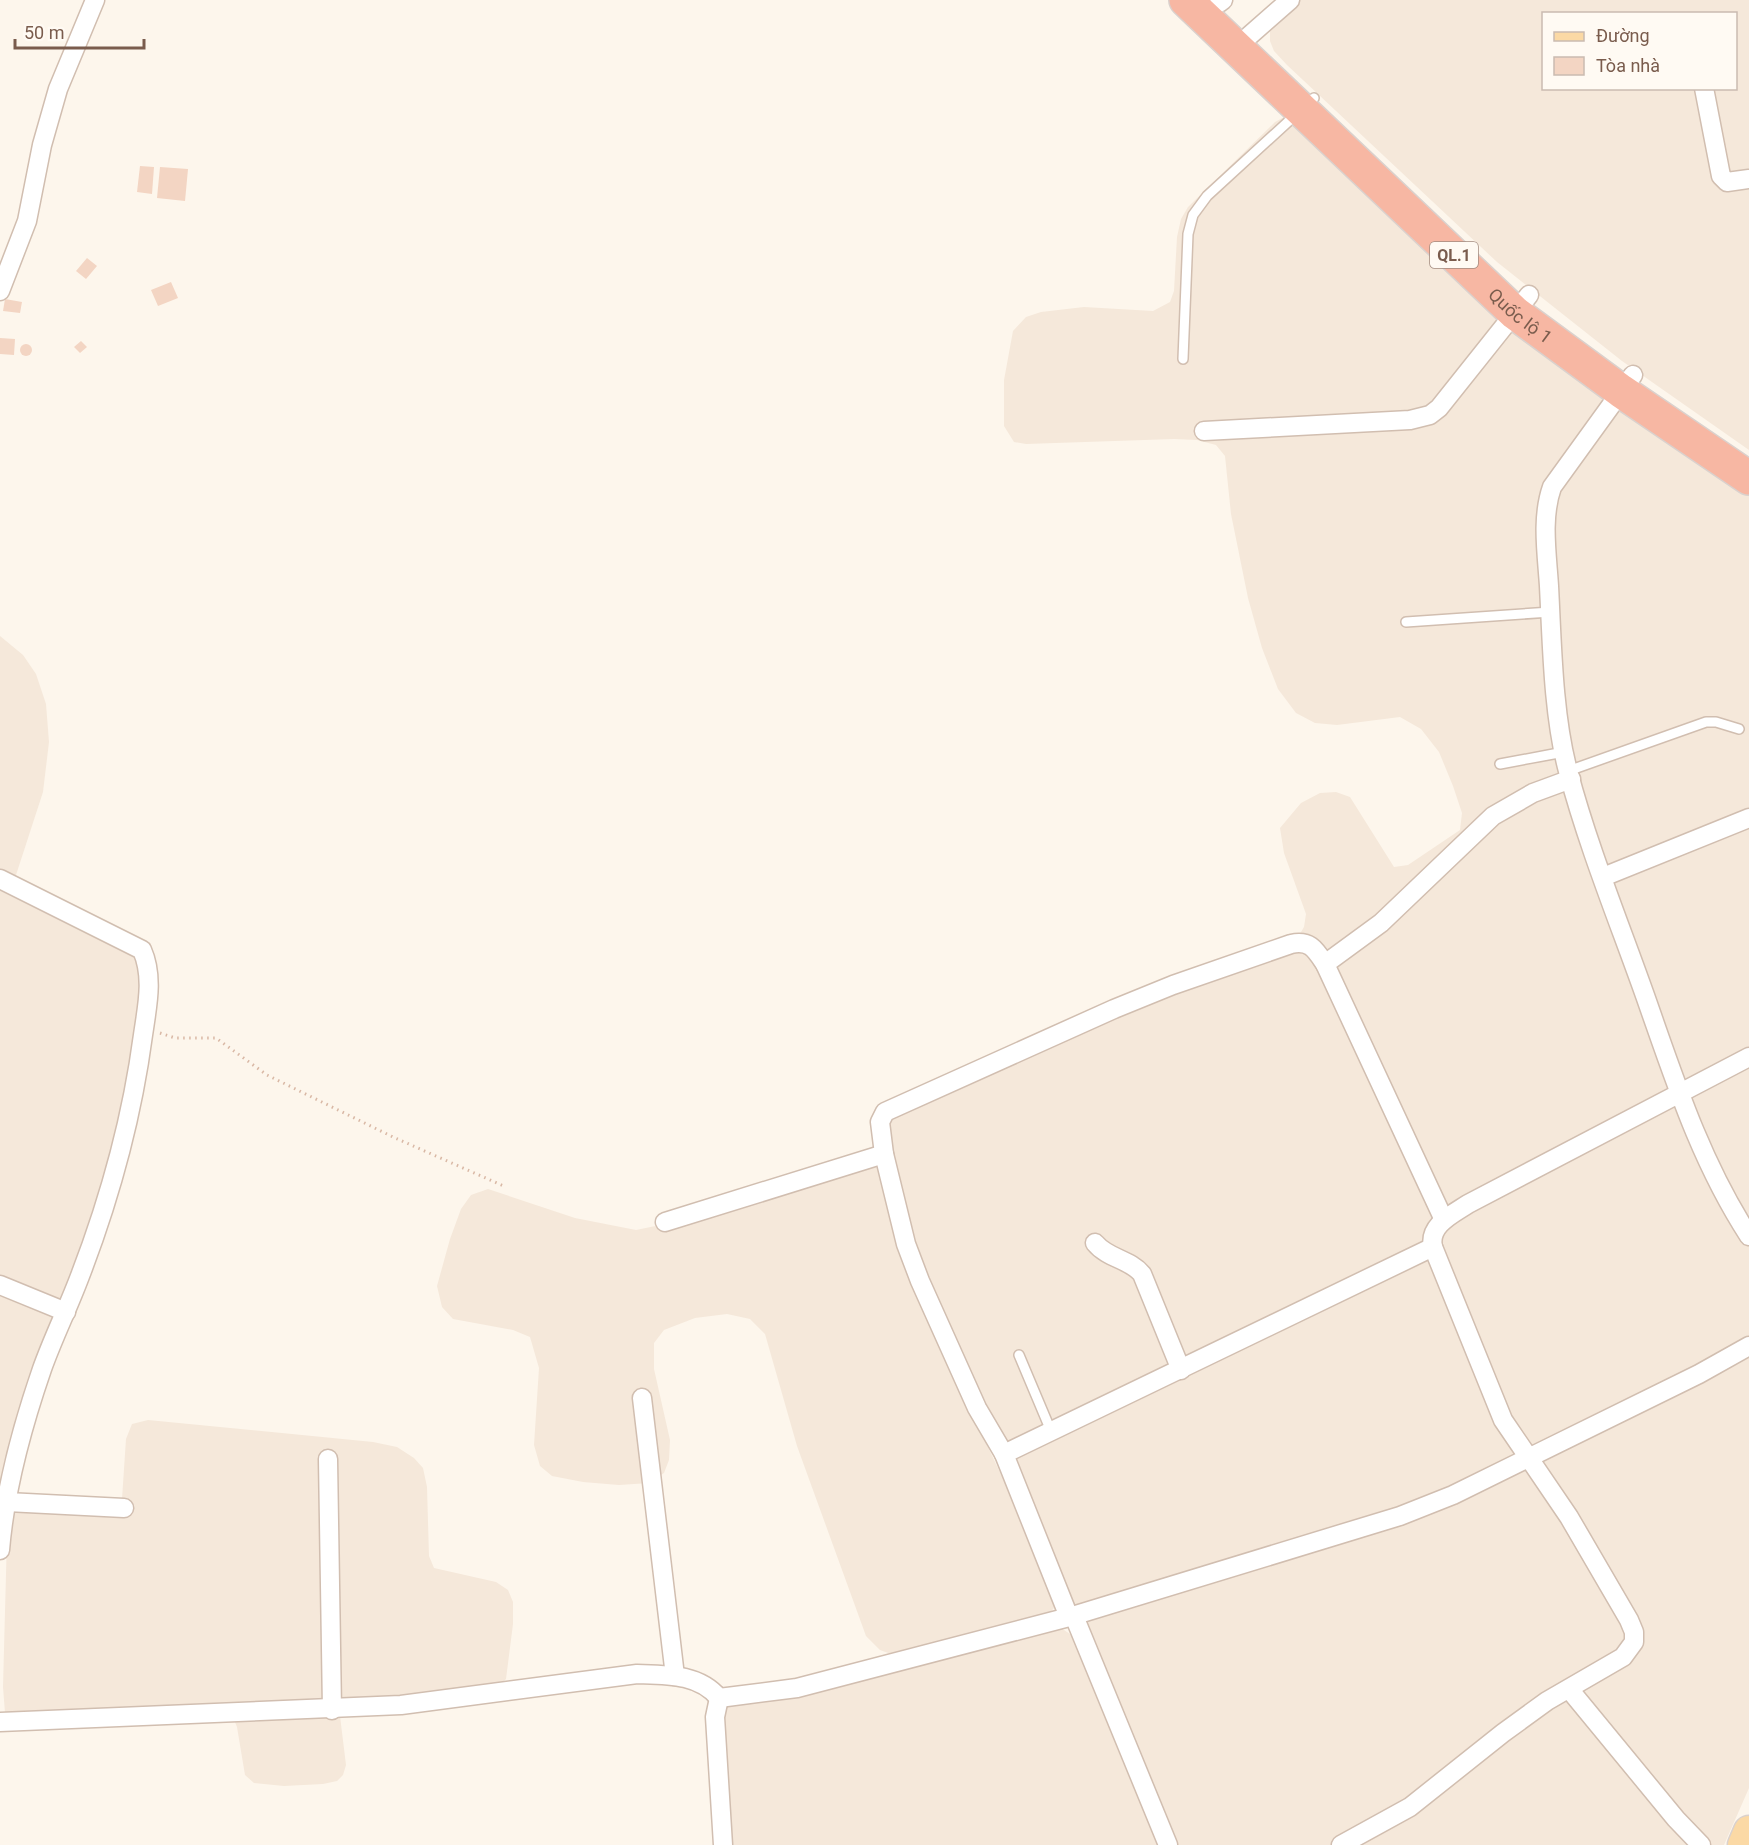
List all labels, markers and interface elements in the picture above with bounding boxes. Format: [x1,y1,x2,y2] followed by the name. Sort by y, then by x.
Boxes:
[15,12,144,50] scale bar
[1542,12,1737,90] legend
[24,22,64,43] text: 50 m
[1596,25,1650,46] text: Đường
[1596,55,1660,76] text: Tòa nhà
[1430,242,1478,268] road number: QL.1
[1485,283,1556,347] street label: Quốc lộ 1

